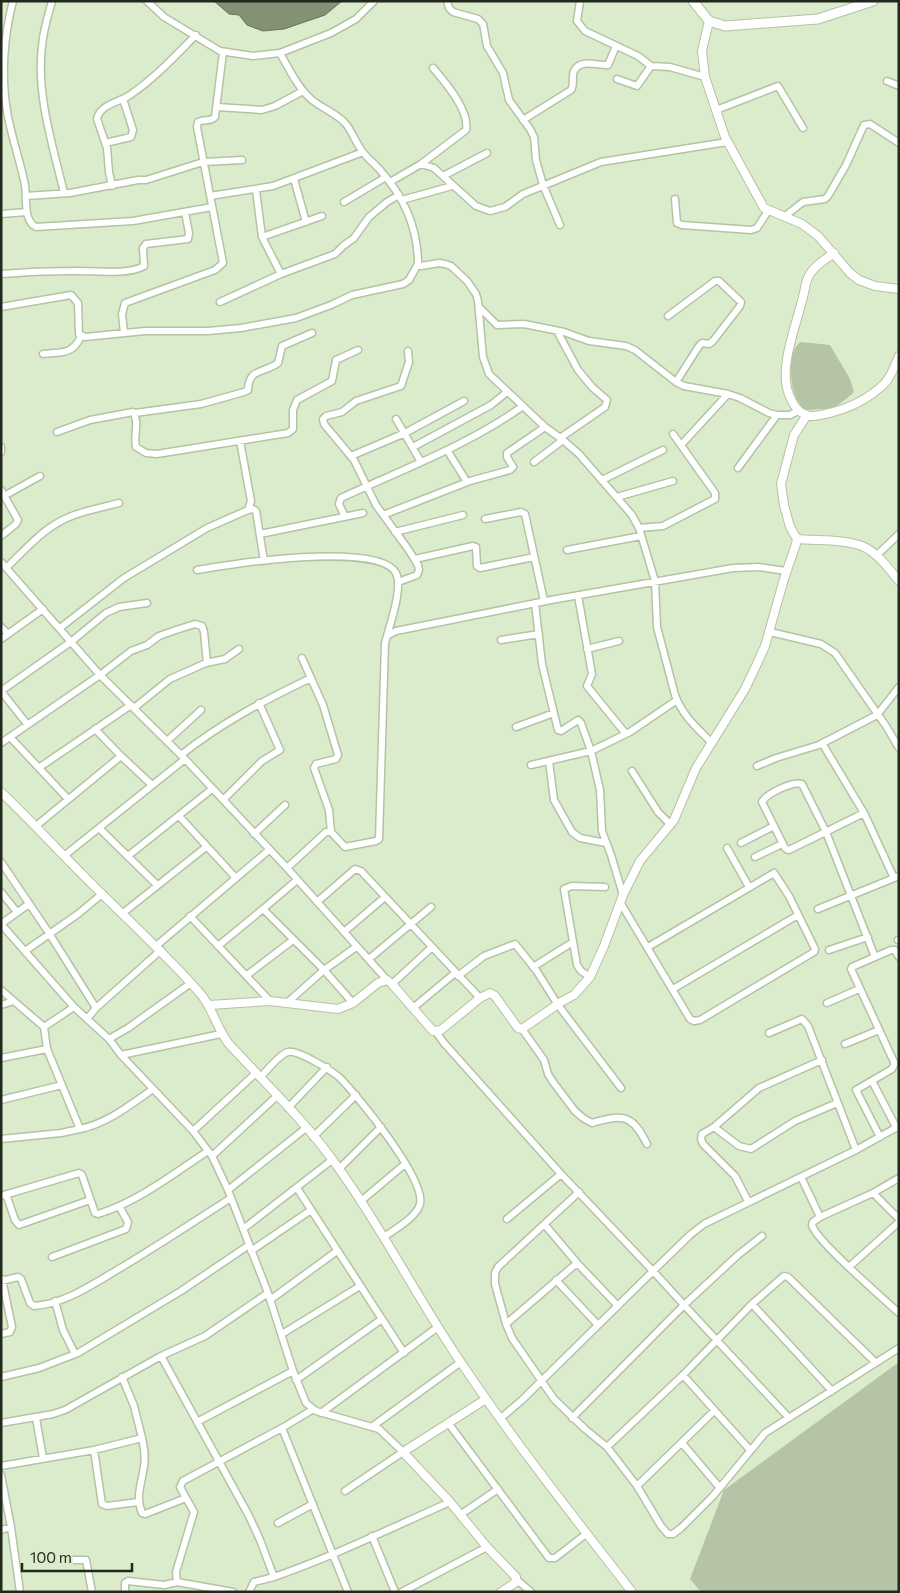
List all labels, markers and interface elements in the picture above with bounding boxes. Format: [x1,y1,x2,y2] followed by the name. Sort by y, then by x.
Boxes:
[22,1540,132,1572] scale bar
[30,1548,72,1566] text: 100 m

